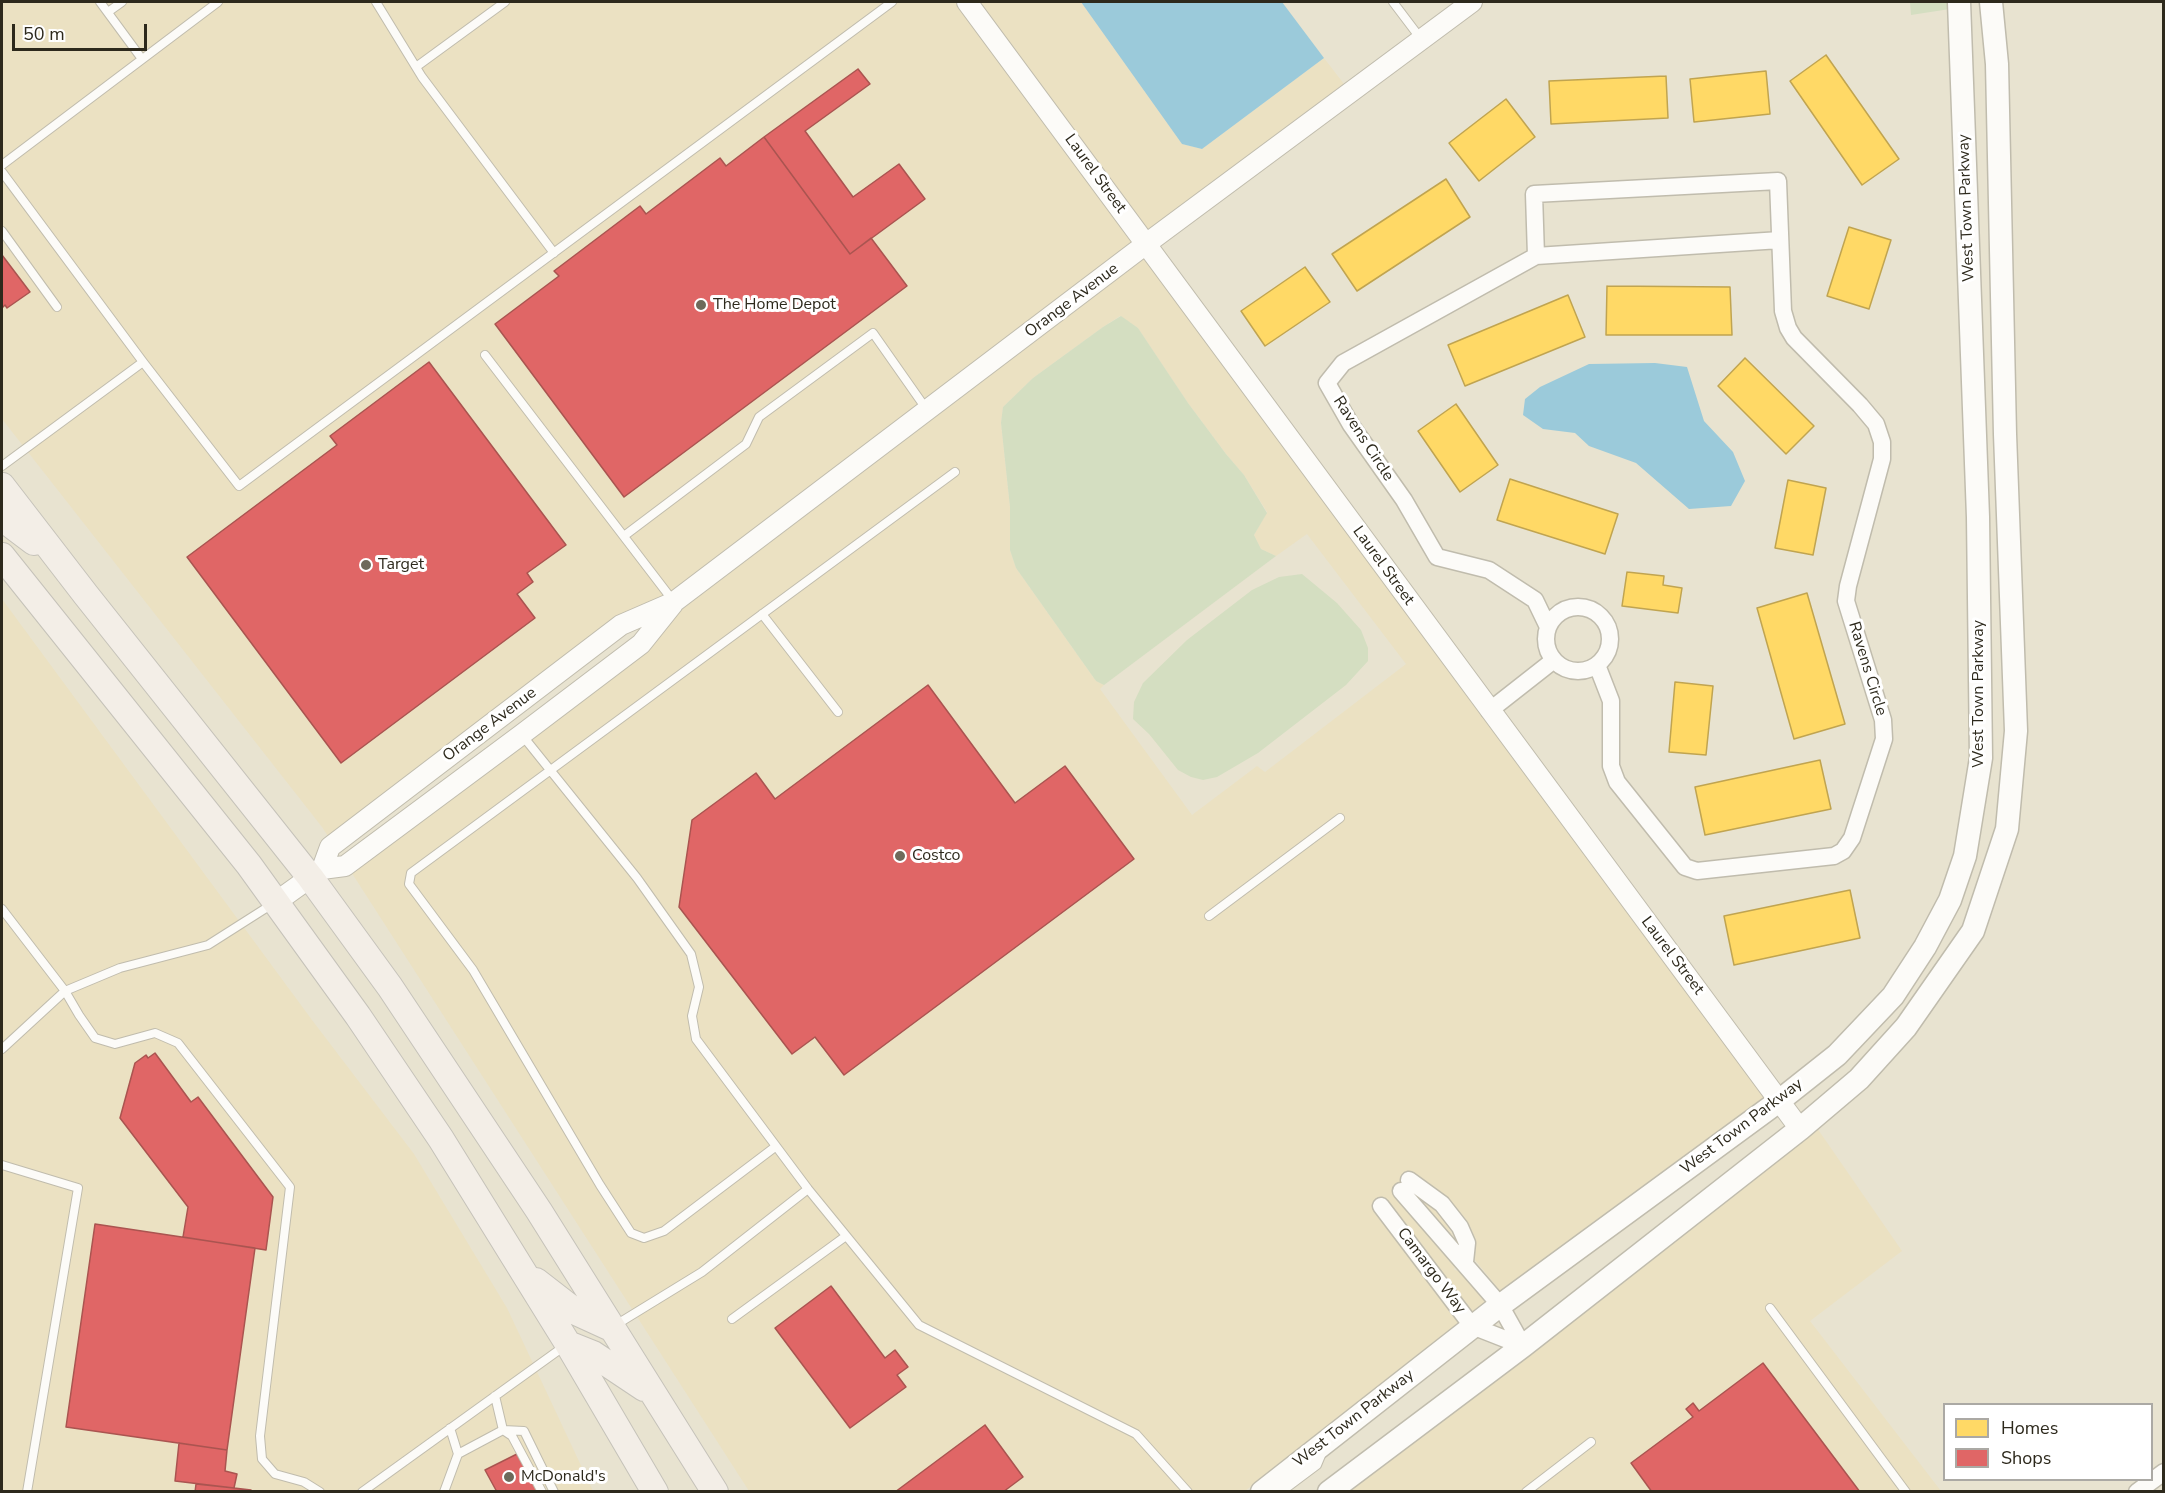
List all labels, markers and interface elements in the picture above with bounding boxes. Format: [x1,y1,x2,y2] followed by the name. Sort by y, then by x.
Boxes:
[15,12,150,50] scale bar
[23,22,65,46] text: 50 m
[1060,131,1130,217] street label: Laurel Street
[1955,134,1979,282] street label: West Town Parkway
[1022,260,1122,342] street label: Orange Avenue
[713,295,836,315] place label: The Home Depot
[694,298,708,312] marker: The Home Depot
[1328,393,1398,485] street label: Ravens Circle
[1348,523,1418,609] street label: Laurel Street
[378,555,424,575] place label: Target
[359,558,373,572] marker: Target
[1844,620,1890,718] street label: Ravens Circle
[1969,620,1989,768] street label: West Town Parkway
[440,684,540,766] street label: Orange Avenue
[912,846,960,866] place label: Costco
[893,849,907,863] marker: Costco
[1636,913,1708,999] street label: Laurel Street
[1677,1075,1807,1179] street label: West Town Parkway
[1392,1224,1470,1318] street label: Camargo Way
[1290,1366,1418,1472] street label: West Town Parkway
[1943,1403,2153,1481] legend
[2001,1416,2058,1440] text: Homes
[2001,1446,2051,1470] text: Shops
[521,1467,606,1487] place label: McDonald's
[502,1470,516,1484] marker: McDonald's

